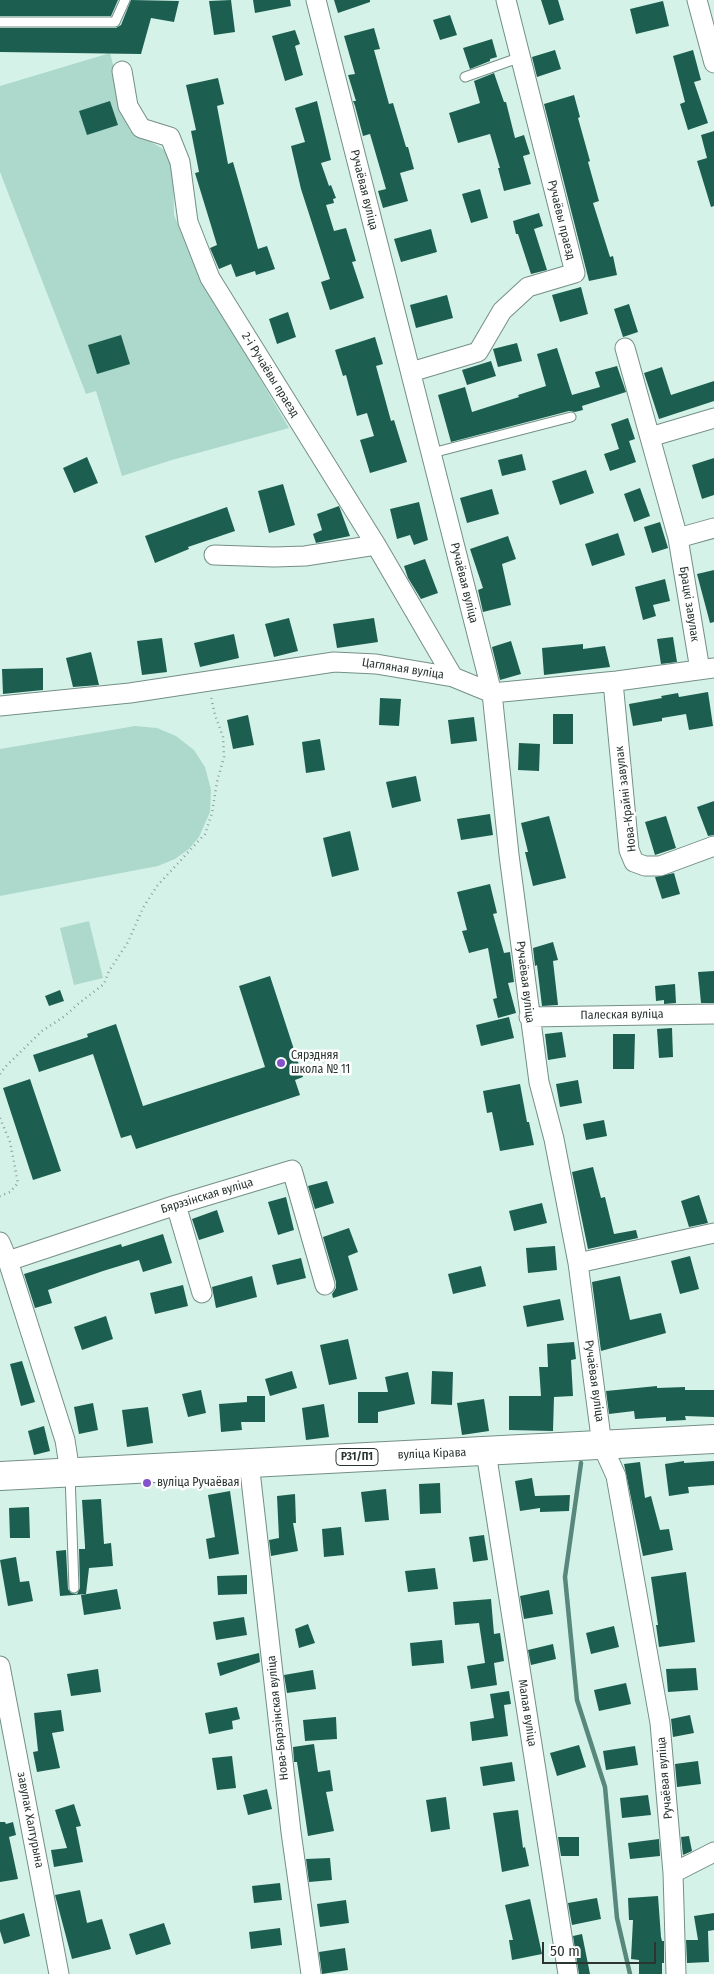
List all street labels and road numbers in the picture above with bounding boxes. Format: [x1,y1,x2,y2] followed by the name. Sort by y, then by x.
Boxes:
[347,148,381,232] street label: Ручаёвая вуліца
[544,179,578,261] street label: Ручаёвы праезд
[238,330,302,420] street label: 2-і Ручаёвы праезд
[447,541,481,625] street label: Ручаёвая вуліца
[676,565,702,643] street label: Брацкі завулак
[361,655,445,683] street label: Цагляная вуліца
[612,745,640,853] street label: Нова-Крайні завулак
[513,940,537,1024] street label: Ручаёвая вуліца
[580,1007,664,1023] street label: Палеская вуліца
[159,1175,255,1217] street label: Бярэзінская вуліца
[581,1339,607,1423] street label: Ручаёвая вуліца
[397,1446,467,1462] street label: вуліца Кірава
[336,1448,378,1465] road number: Р31/П1
[264,1655,292,1781] street label: Нова-Бярэзінская вуліца
[515,1678,539,1748] street label: Малая вуліца
[654,1736,676,1820] street label: Ручаёвая вуліца
[14,1771,46,1869] street label: завулак Халтурына

